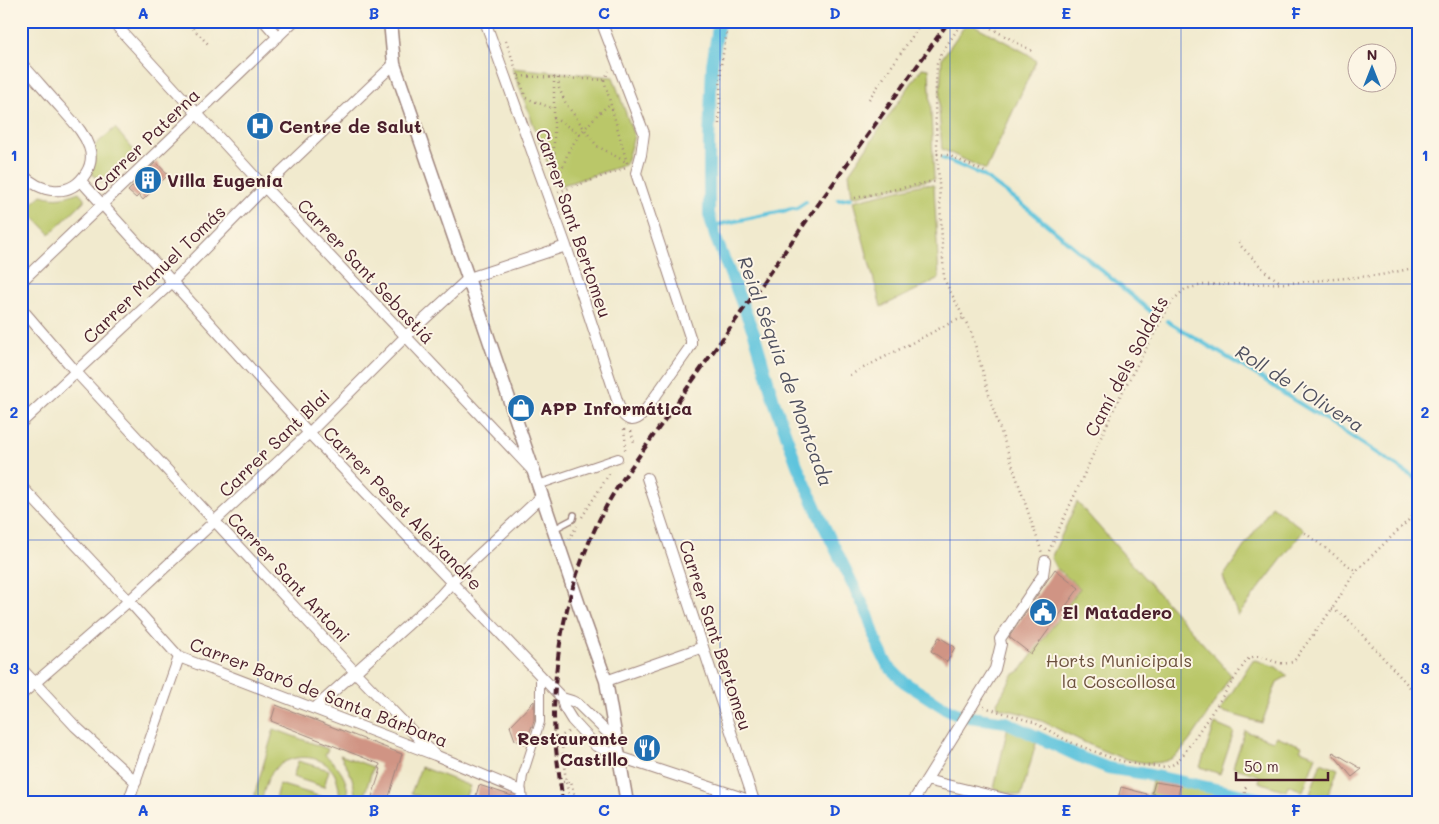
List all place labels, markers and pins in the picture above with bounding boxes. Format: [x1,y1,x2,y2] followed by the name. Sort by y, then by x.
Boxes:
[245,111,275,141] hospital icon: Centre de Salut
[279,114,422,138] place label: Centre de Salut
[133,165,163,195] building icon: Villa Eugenia
[167,168,283,192] place label: Villa Eugenia
[506,393,536,423] shop icon: APP Informática
[540,396,692,420] place label: APP Informática
[1028,597,1058,627] public building icon: El Matadero
[1062,600,1172,624] place label: El Matadero
[517,726,628,771] place label: Restaurante Castillo
[632,733,662,763] restaurant icon: Restaurante Castillo

